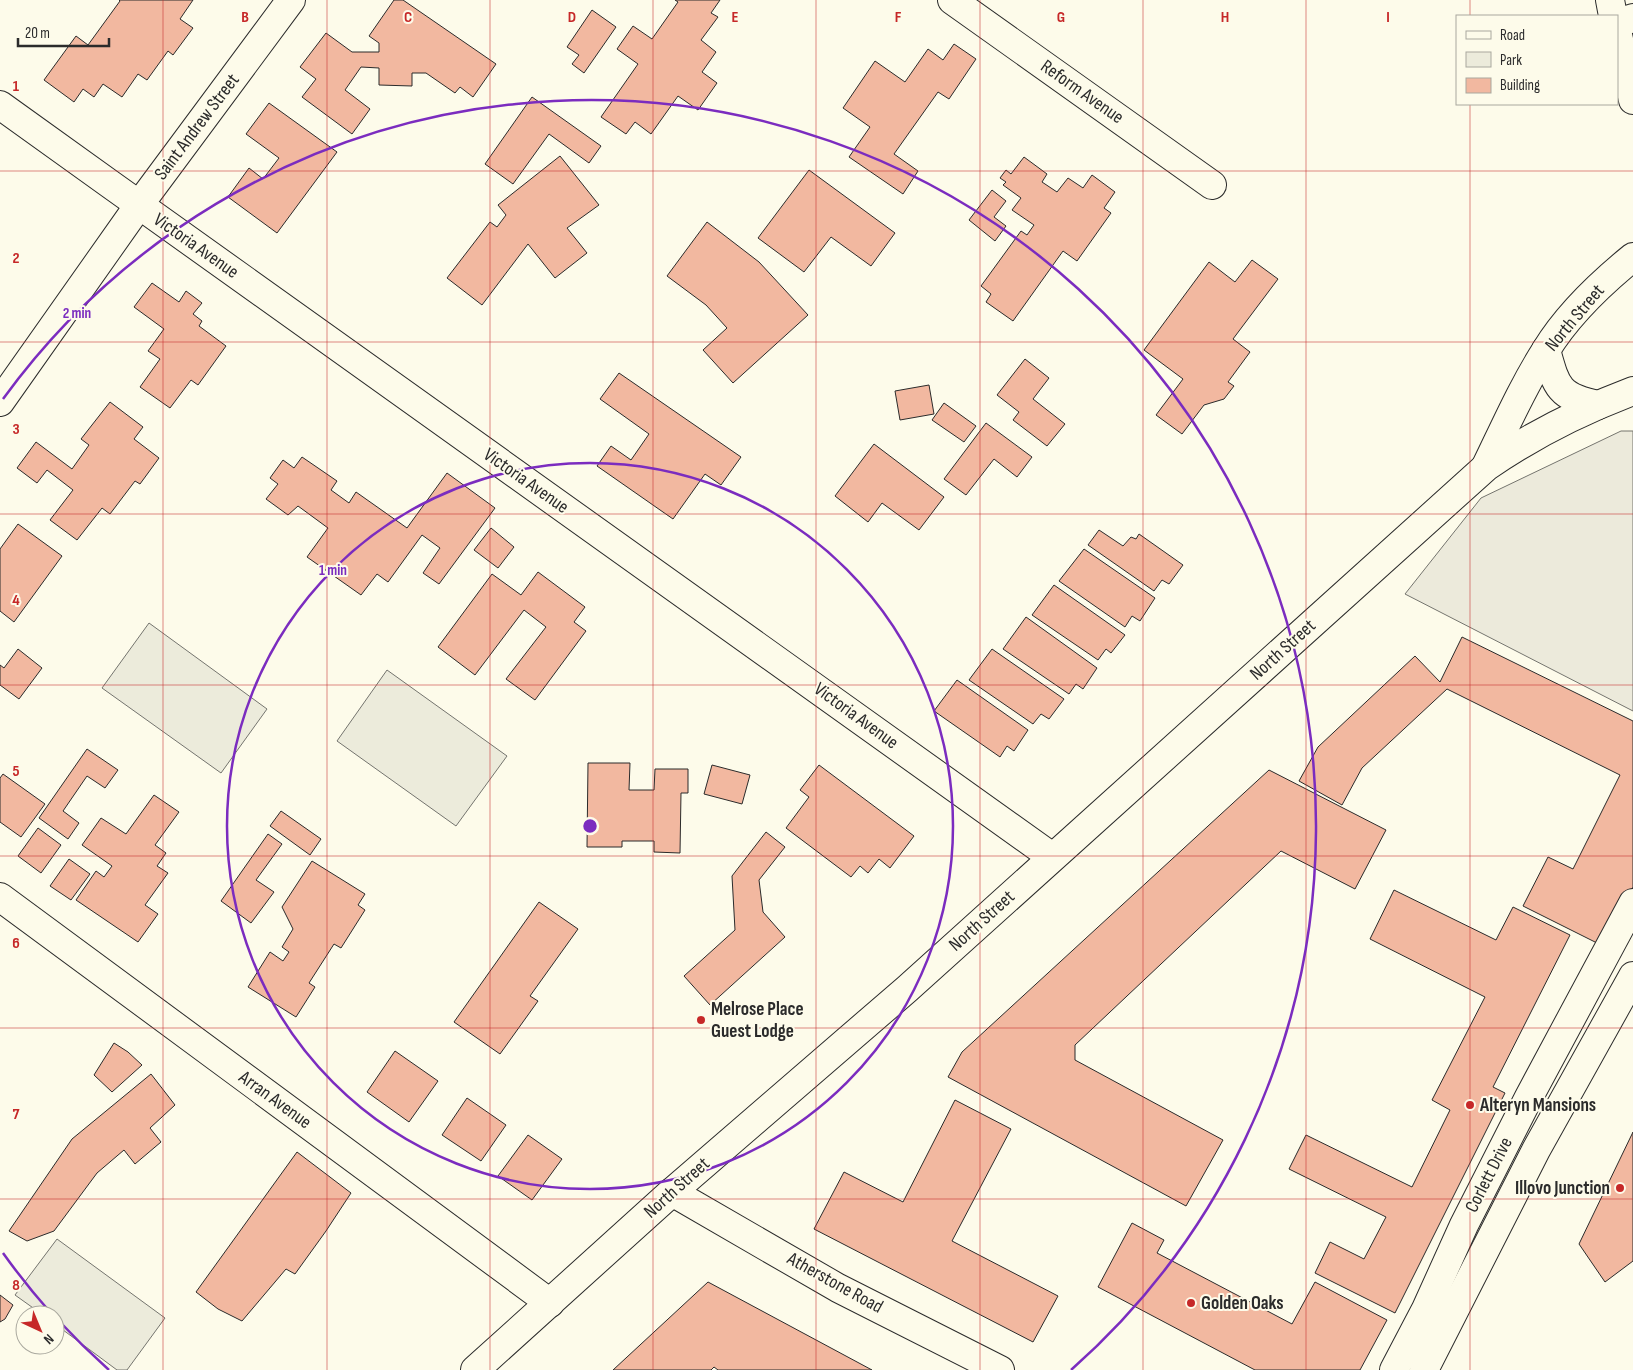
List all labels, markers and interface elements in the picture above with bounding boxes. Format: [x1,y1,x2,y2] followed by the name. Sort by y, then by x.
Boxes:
[241,8,249,27] text: B
[404,8,412,27] text: C
[568,8,576,27] text: D
[732,8,739,27] text: E
[895,8,902,27] text: F
[1057,8,1065,27] text: G
[1221,8,1229,27] text: H
[1386,8,1390,27] text: I
[18,15,109,47] scale bar
[1456,15,1618,105] legend
[25,24,50,43] text: 20 m
[1500,26,1525,45] text: Road
[1500,51,1522,70] text: Park
[1036,55,1128,129] street label: Reform Avenue
[150,69,245,185] street label: Saint Andrew Street
[1500,76,1540,95] text: Building
[13,77,20,96] text: 1
[149,208,243,284] street label: Victoria Avenue
[12,249,20,268] text: 2
[1540,280,1610,356] street label: North Street
[63,304,91,323] text: 2 min
[12,420,20,439] text: 3
[479,443,573,519] street label: Victoria Avenue
[319,561,347,580] text: 1 min
[12,591,20,610] text: 4
[1245,614,1321,685] street label: North Street
[809,678,903,754] street label: Victoria Avenue
[12,762,20,781] text: 5
[581,817,599,835] centre of rings
[944,885,1020,956] street label: North Street
[12,934,20,953] text: 6
[711,998,804,1043] place label: Melrose Place Guest Lodge
[695,1014,707,1026] marker: Melrose Place Guest Lodge
[233,1065,316,1134] street label: Arran Avenue
[1479,1094,1596,1117] place label: Alteryn Mansions
[1464,1099,1476,1111] marker: Alteryn Mansions
[13,1105,20,1124] text: 7
[1460,1134,1518,1216] street label: Corlett Drive
[639,1152,715,1223] street label: North Street
[1515,1177,1610,1200] place label: Illovo Junction
[1614,1182,1626,1194] marker: Illovo Junction
[782,1247,887,1319] street label: Atherstone Road
[12,1276,20,1295] text: 8
[1201,1292,1283,1315] place label: Golden Oaks
[1185,1297,1197,1309] marker: Golden Oaks
[15,1305,65,1355] north arrow
[40,1330,57,1348] text: N

